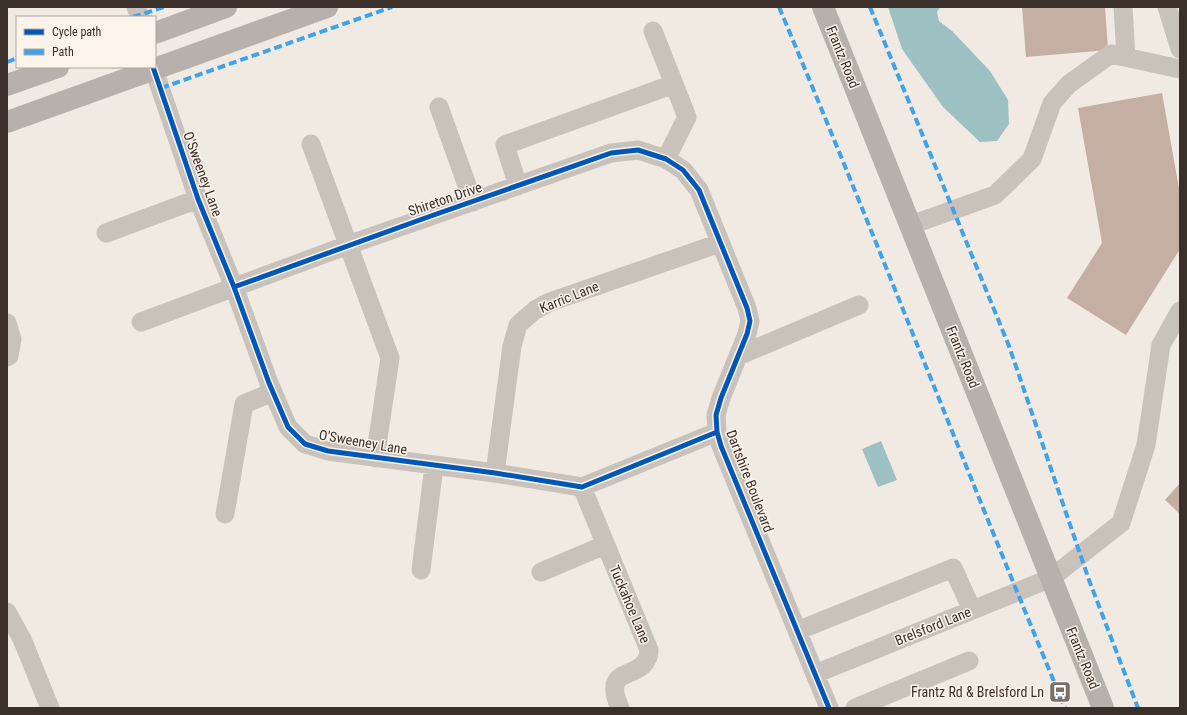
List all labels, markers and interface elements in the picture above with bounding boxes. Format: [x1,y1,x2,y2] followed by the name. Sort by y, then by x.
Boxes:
[16,16,156,68] legend
[823,24,863,90] street label: Frantz Road
[52,25,102,39] text: Cycle path
[52,45,74,59] text: Path
[180,129,226,219] street label: O'Sweeney Lane
[406,179,484,219] street label: Shireton Drive
[537,278,601,316] street label: Karric Lane
[943,324,983,390] street label: Frantz Road
[318,426,409,458] street label: O'Sweeney Lane
[723,427,777,535] street label: Dartshire Boulevard
[606,563,654,646] street label: Tuckahoe Lane
[893,603,974,648] street label: Brelsford Lane
[1063,625,1103,691] street label: Frantz Road
[1047,679,1073,705] bus stop icon: Frantz Rd & Brelsford Ln
[911,684,1044,700] place label: Frantz Rd & Brelsford Ln

